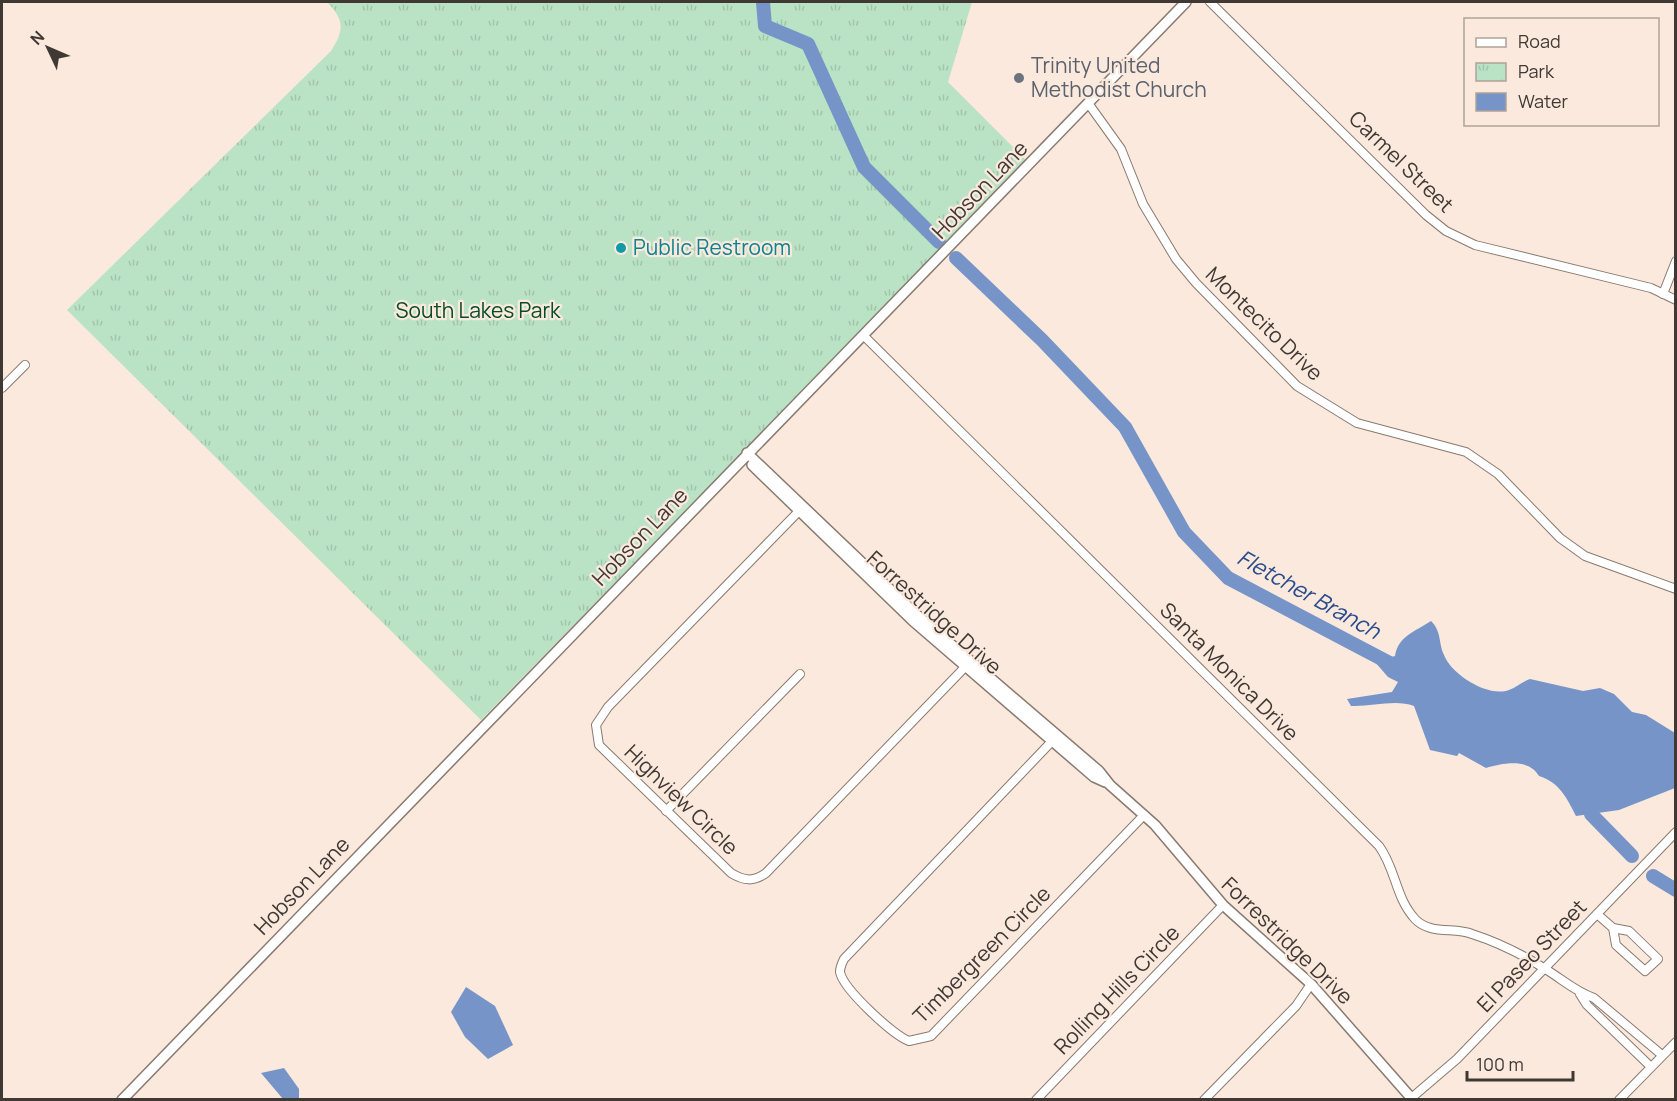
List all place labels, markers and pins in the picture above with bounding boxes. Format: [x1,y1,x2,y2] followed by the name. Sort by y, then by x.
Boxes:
[1031,51,1207,103] place label: Trinity United Methodist Church
[1012,71,1026,85] marker: Trinity United Methodist Church
[633,233,791,261] place label: Public Restroom
[614,241,628,255] marker: Public Restroom

